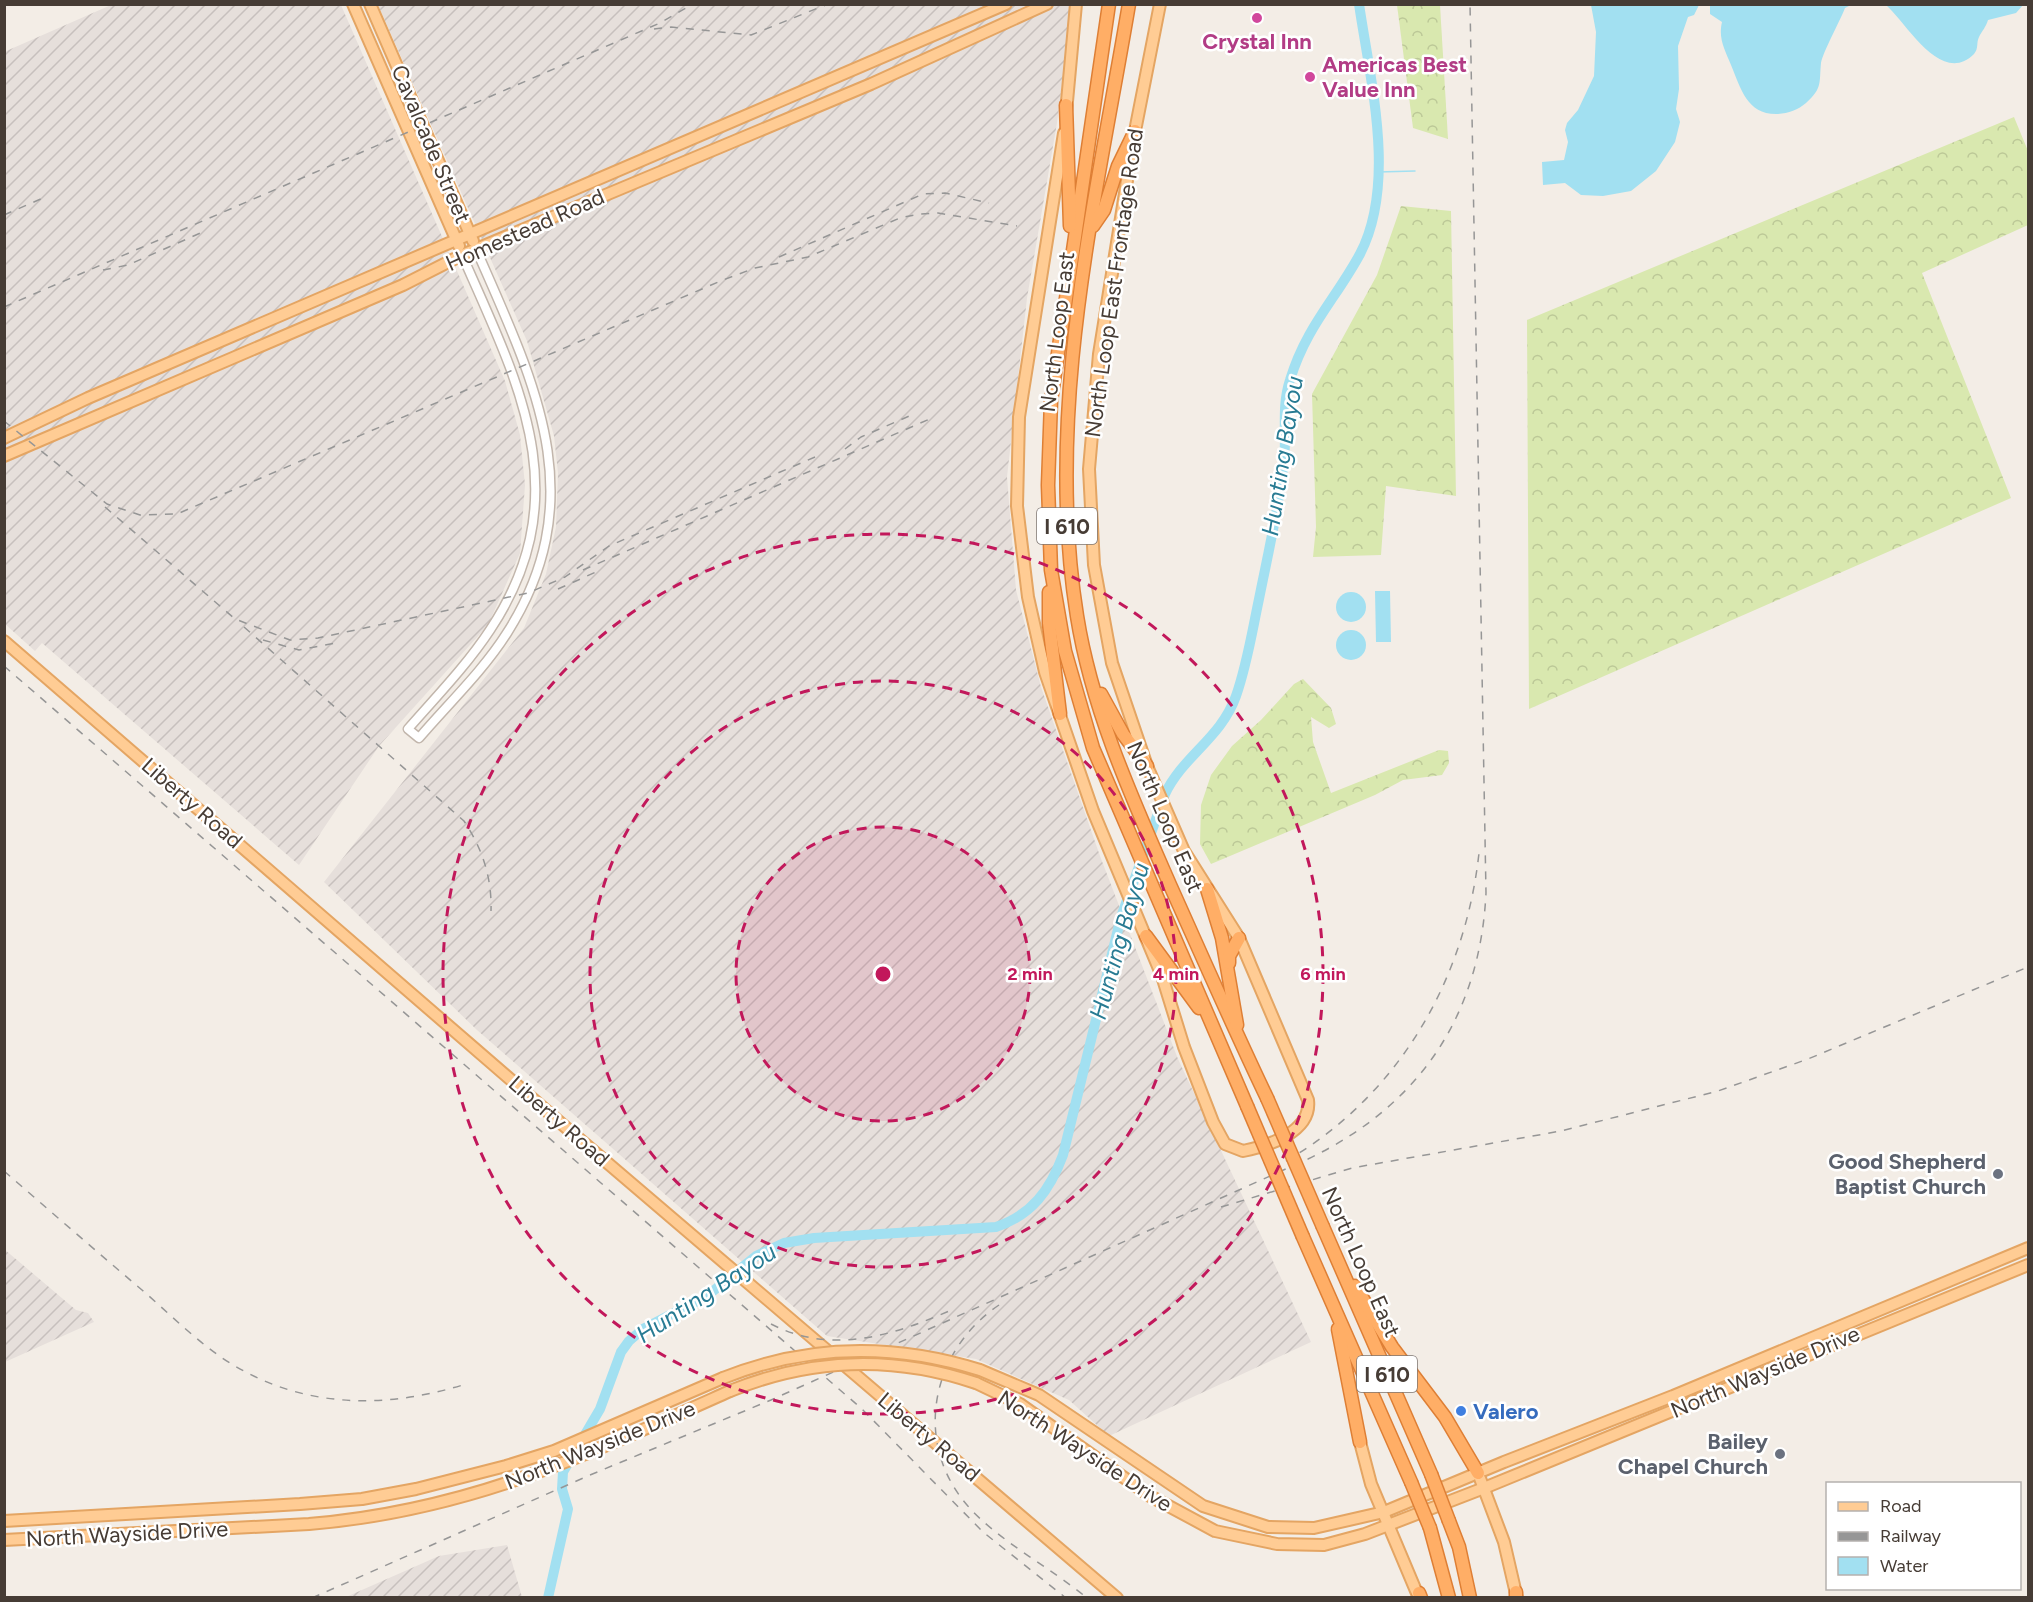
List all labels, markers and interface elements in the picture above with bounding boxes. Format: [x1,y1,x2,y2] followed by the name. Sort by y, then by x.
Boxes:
[1250,11,1264,25] marker: Crystal Inn
[1202,28,1312,55] place label: Crystal Inn
[1322,51,1467,103] place label: Americas Best Value Inn
[386,61,476,227] street label: Cavalcade Street
[1303,70,1317,84] marker: Americas Best Value Inn
[1079,127,1149,439] street label: North Loop East Frontage Road
[442,183,608,277] street label: Homestead Road
[1034,250,1080,414] street label: North Loop East
[1255,374,1309,538] water label: Hunting Bayou
[1037,508,1097,544] road number: I 610
[1121,737,1209,897] street label: North Loop East
[136,752,248,854] street label: Liberty Road
[1083,859,1155,1023] water label: Hunting Bayou
[1007,963,1053,985] text: 2 min
[1153,963,1199,985] text: 4 min
[1300,963,1346,985] text: 6 min
[873,964,893,984] centre of rings
[503,1070,615,1172] street label: Liberty Road
[1828,1148,1986,1200] place label: Good Shepherd Baptist Church
[1991,1167,2005,1181] marker: Good Shepherd Baptist Church
[1316,1183,1406,1341] street label: North Loop East
[630,1237,782,1349] water label: Hunting Bayou
[1666,1320,1864,1424] street label: North Wayside Drive
[1357,1356,1417,1392] road number: I 610
[993,1384,1177,1518] street label: North Wayside Drive
[872,1387,986,1487] street label: Liberty Road
[501,1395,699,1495] street label: North Wayside Drive
[1473,1398,1539,1425] place label: Valero
[1454,1404,1468,1418] marker: Valero
[1618,1428,1768,1480] place label: Bailey Chapel Church
[1773,1447,1787,1461] marker: Bailey Chapel Church
[1826,1482,2021,1590] legend
[1880,1495,1921,1517] text: Road
[25,1515,229,1553] street label: North Wayside Drive
[1880,1525,1942,1547] text: Railway
[1880,1555,1928,1577] text: Water

